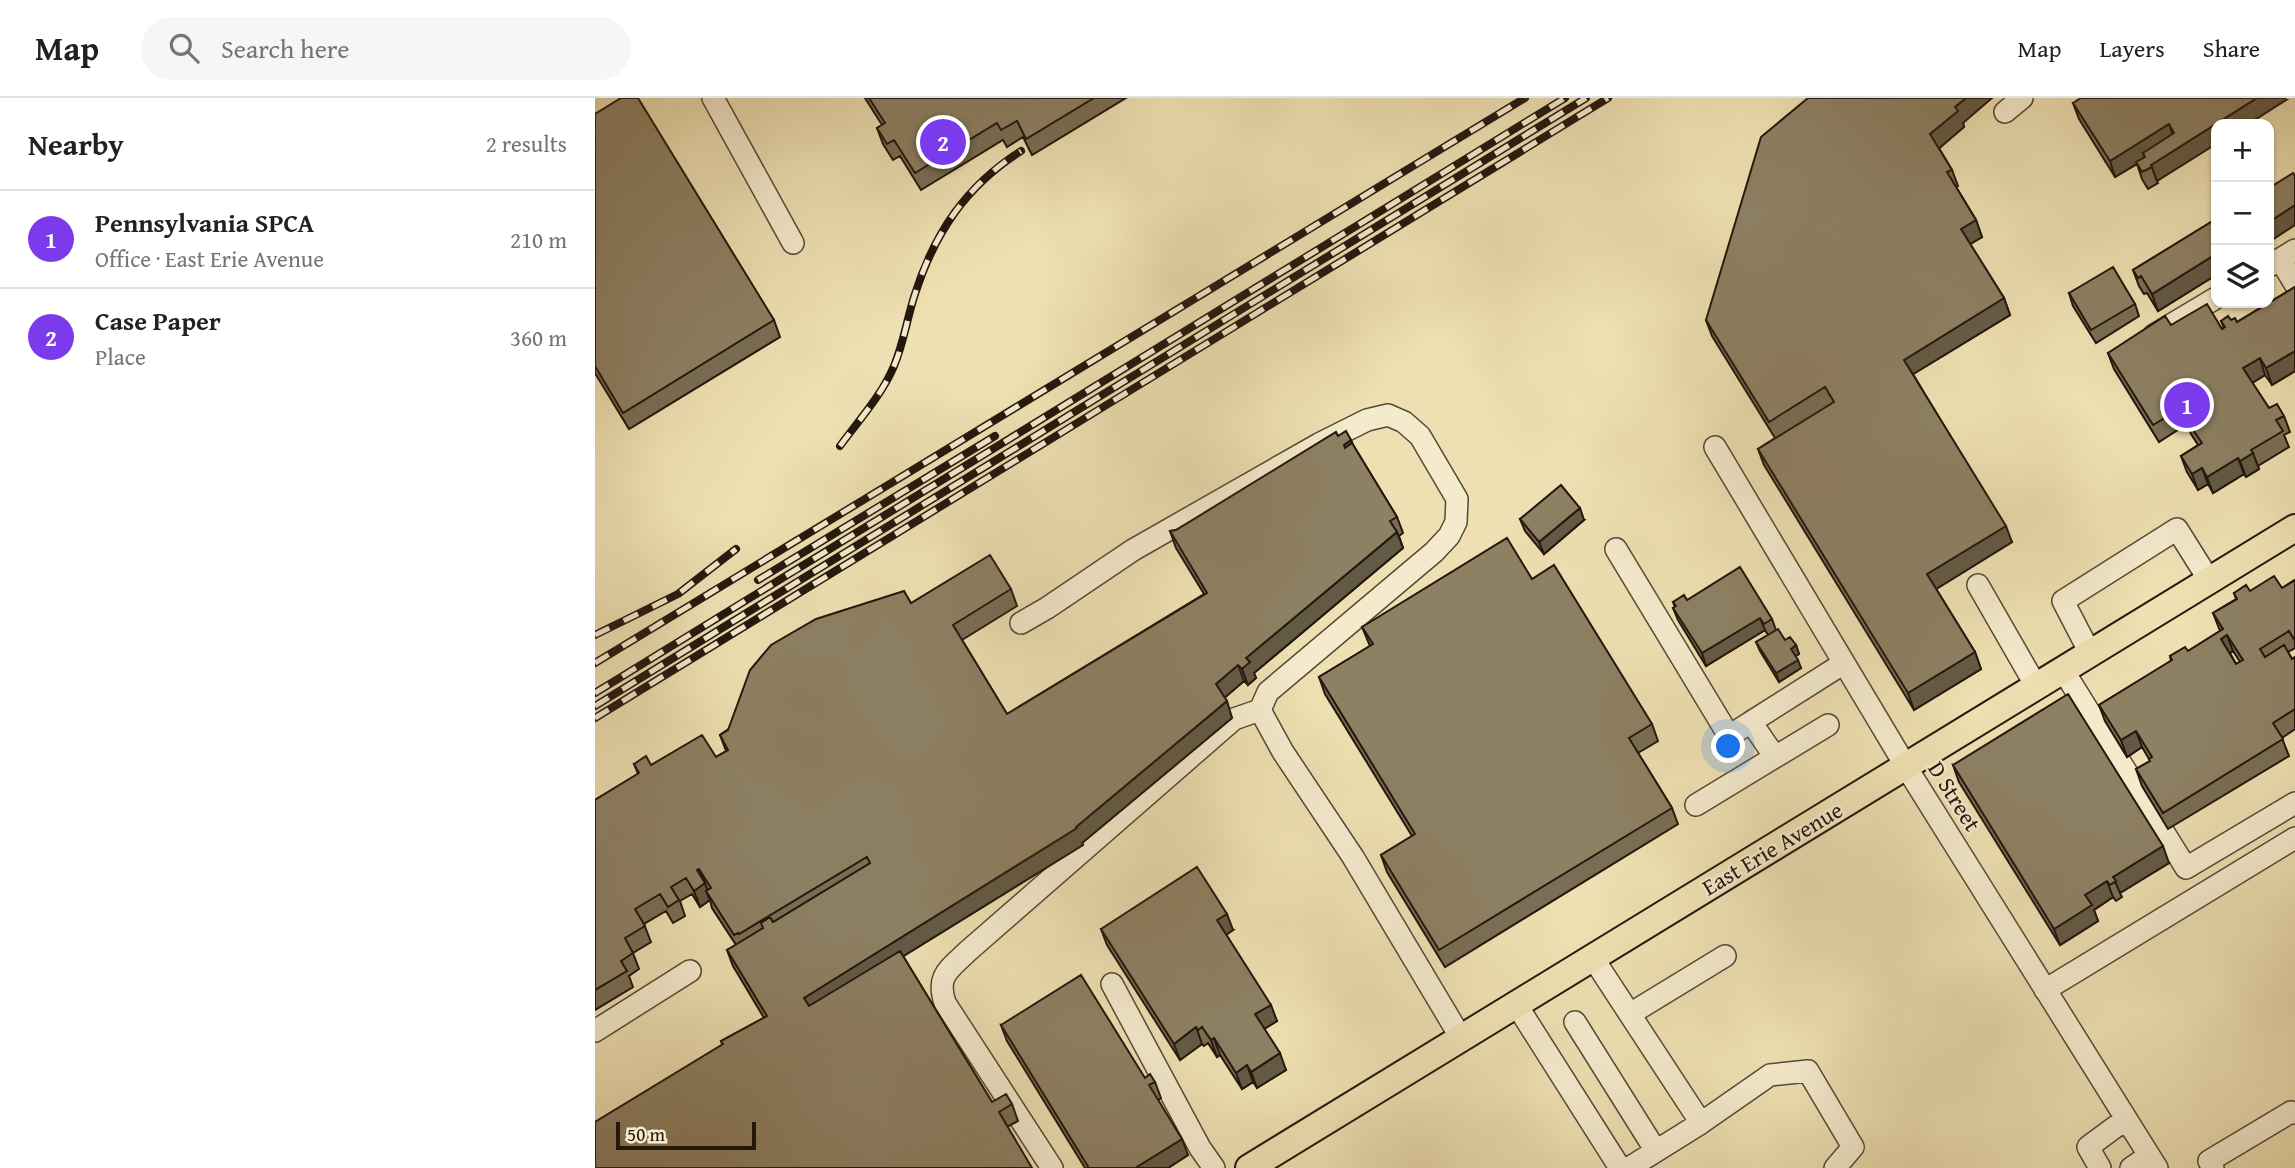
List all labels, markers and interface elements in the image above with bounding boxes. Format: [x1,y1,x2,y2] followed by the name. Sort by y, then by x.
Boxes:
[141,17,631,80] search box
[35,24,99,72] text: Map
[165,29,203,67] icon: search
[221,29,349,68] text: Search here
[2018,31,2061,66] text: Map
[2099,31,2165,66] text: Layers
[2203,31,2260,66] text: Share
[920,116,966,168] pin: 2
[2211,119,2274,308] map controls
[2211,119,2274,182] button: +
[28,122,124,166] text: Nearby
[486,127,567,160] text: 2 results
[2211,182,2274,245] button: −
[95,203,314,242] text: Pennsylvania SPCA
[45,223,57,256] text: 1
[510,223,567,256] text: 210 m
[95,242,324,275] text: Office · East Erie Avenue
[2211,245,2274,308] button: layers
[95,301,221,340] text: Case Paper
[45,321,57,354] text: 2
[510,321,567,354] text: 360 m
[95,340,146,373] text: Place
[2164,379,2210,431] pin: 1
[1711,729,1745,763] your location
[1921,755,1989,837] street label: D Street
[1695,793,1849,903] street label: East Erie Avenue
[616,1119,756,1151] scale bar
[627,1120,665,1148] text: 50 m

